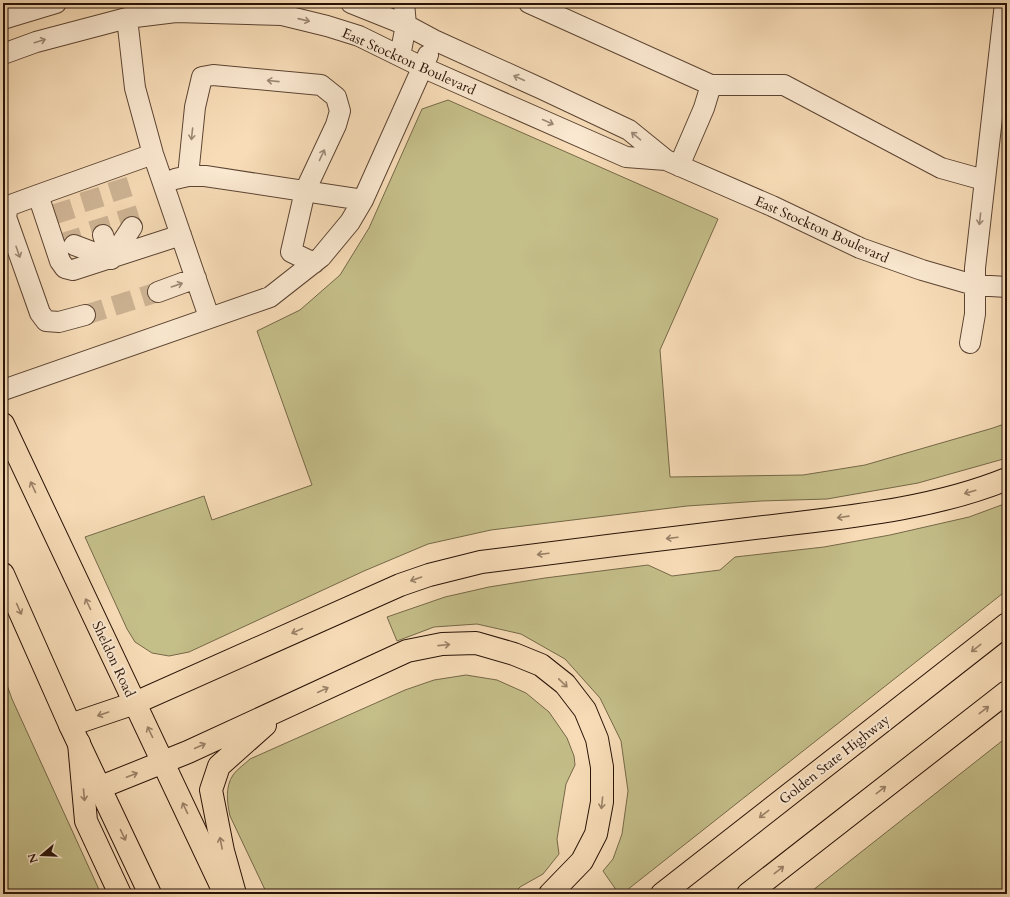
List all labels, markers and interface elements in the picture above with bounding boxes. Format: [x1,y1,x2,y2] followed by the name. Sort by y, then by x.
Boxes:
[297,17,310,25] one-way arrow
[339,23,479,100] street label: East Stockton Boulevard
[33,37,46,44] one-way arrow
[514,74,526,82] one-way arrow
[267,77,280,84] one-way arrow
[541,119,553,127] one-way arrow
[189,127,196,140] one-way arrow
[630,131,641,140] one-way arrow
[319,150,326,162] one-way arrow
[752,191,892,268] street label: East Stockton Boulevard
[977,212,984,225] one-way arrow
[15,246,23,258] one-way arrow
[170,281,183,288] one-way arrow
[29,481,36,493] one-way arrow
[964,489,977,496] one-way arrow
[837,513,850,521] one-way arrow
[666,534,679,542] one-way arrow
[537,550,550,558] one-way arrow
[410,576,423,583] one-way arrow
[84,599,91,611] one-way arrow
[16,603,23,615] one-way arrow
[88,618,140,701] street label: Sheldon Road
[291,628,303,635] one-way arrow
[437,641,450,649] one-way arrow
[971,643,982,652] one-way arrow
[558,679,568,688] one-way arrow
[316,686,328,693] one-way arrow
[978,706,989,715] one-way arrow
[775,710,894,809] street label: Golden State Highway
[96,711,109,718] one-way arrow
[145,727,153,739] one-way arrow
[193,742,205,749] one-way arrow
[126,770,138,778] one-way arrow
[876,786,887,794] one-way arrow
[80,788,87,801] one-way arrow
[598,796,605,809] one-way arrow
[181,802,188,814] one-way arrow
[758,810,769,819] one-way arrow
[120,829,127,841] one-way arrow
[22,835,62,875] north arrow
[217,837,225,850] one-way arrow
[24,851,42,865] text: N
[773,866,784,874] one-way arrow

